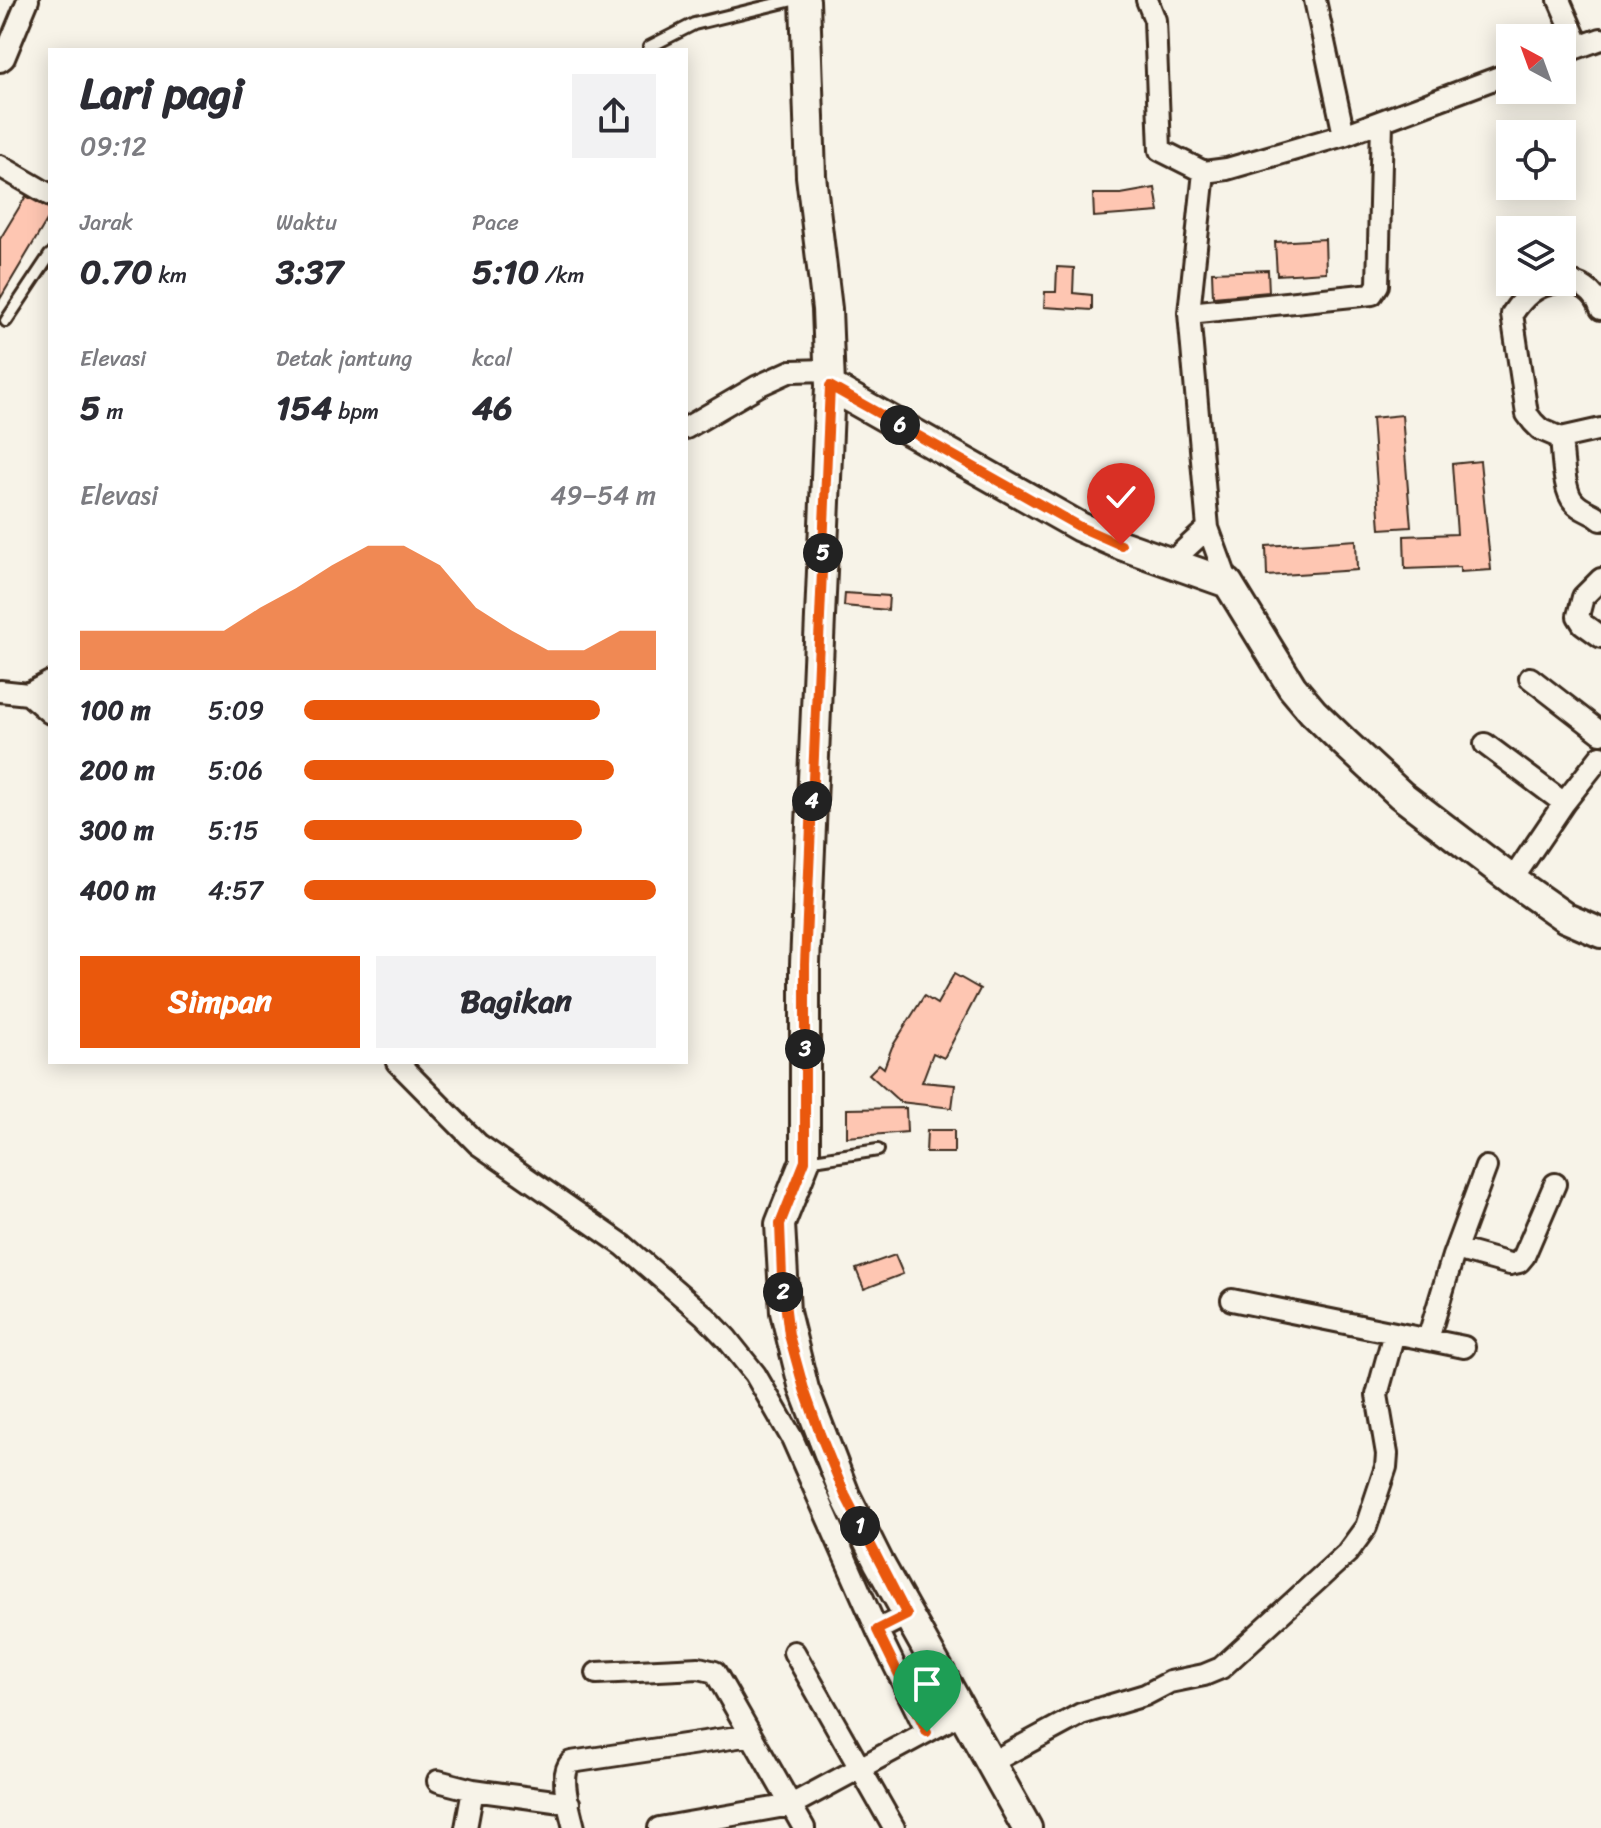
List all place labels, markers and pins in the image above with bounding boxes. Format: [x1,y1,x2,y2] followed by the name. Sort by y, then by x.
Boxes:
[880,405,920,445] pin: 6
[1087,463,1155,545] pin
[803,533,843,573] pin: 5
[792,781,832,821] pin: 4
[785,1029,825,1069] pin: 3
[763,1272,803,1312] pin: 2
[840,1506,880,1546] pin: 1
[893,1650,961,1732] pin

